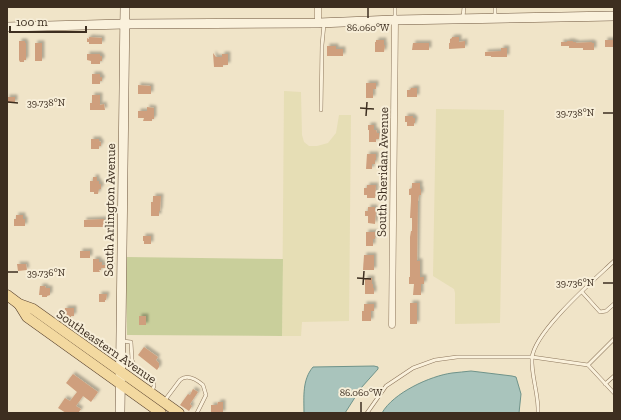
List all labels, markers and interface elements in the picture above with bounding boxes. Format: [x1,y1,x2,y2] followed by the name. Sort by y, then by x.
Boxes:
[10,8,86,34] scale bar
[16,15,48,29] text: 100 m
[347,22,390,34] text: 86.060°W
[27,97,66,109] text: 39.738°N
[374,107,391,237] street label: South Sheridan Avenue
[556,107,595,119] text: 39.738°N
[101,143,118,277] street label: South Arlington Avenue
[27,267,66,279] text: 39.736°N
[556,277,595,289] text: 39.736°N
[54,306,160,387] street label: Southeastern Avenue
[340,387,383,399] text: 86.060°W

